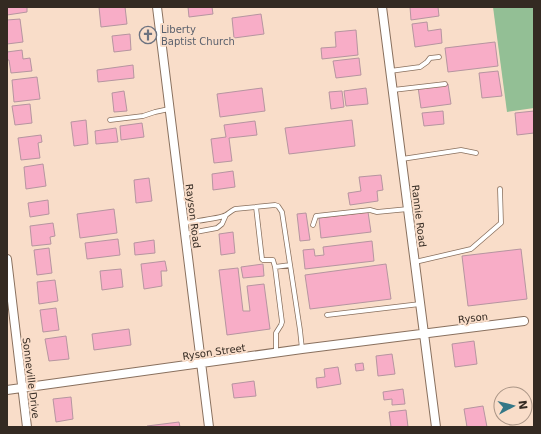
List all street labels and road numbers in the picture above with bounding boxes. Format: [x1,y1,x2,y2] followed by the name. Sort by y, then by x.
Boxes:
[184,183,202,249] street label: Rayson Road
[410,184,428,248] street label: Rannie Road
[457,311,489,325] street label: Ryson
[21,337,41,419] street label: Sonneville Drive
[182,342,246,362] street label: Ryson Street

